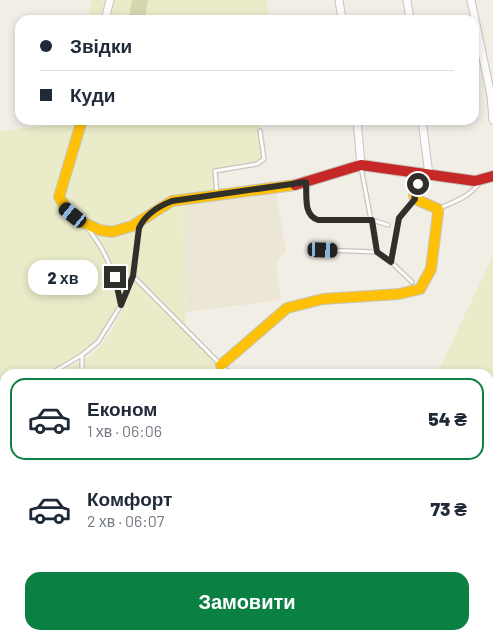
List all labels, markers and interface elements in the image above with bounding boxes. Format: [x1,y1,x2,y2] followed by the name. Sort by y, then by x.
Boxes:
[70,34,132,57] text: Звідки
[70,83,115,106] text: Куди
[407,173,429,195] route start
[56,200,89,230] car
[307,242,338,258] car
[28,260,98,294] callout: 2 хв
[104,266,126,288] route end
[47,268,79,287] text: 2 хв
[27,397,72,442] icon: car
[87,397,157,420] text: Економ
[428,407,467,430] text: 54 ₴
[87,421,162,440] text: 1 хв · 06:06
[27,487,72,532] icon: car
[87,487,172,510] text: Комфорт
[431,497,467,520] text: 73 ₴
[87,511,164,530] text: 2 хв · 06:07
[25,572,469,630] button: Замовити

